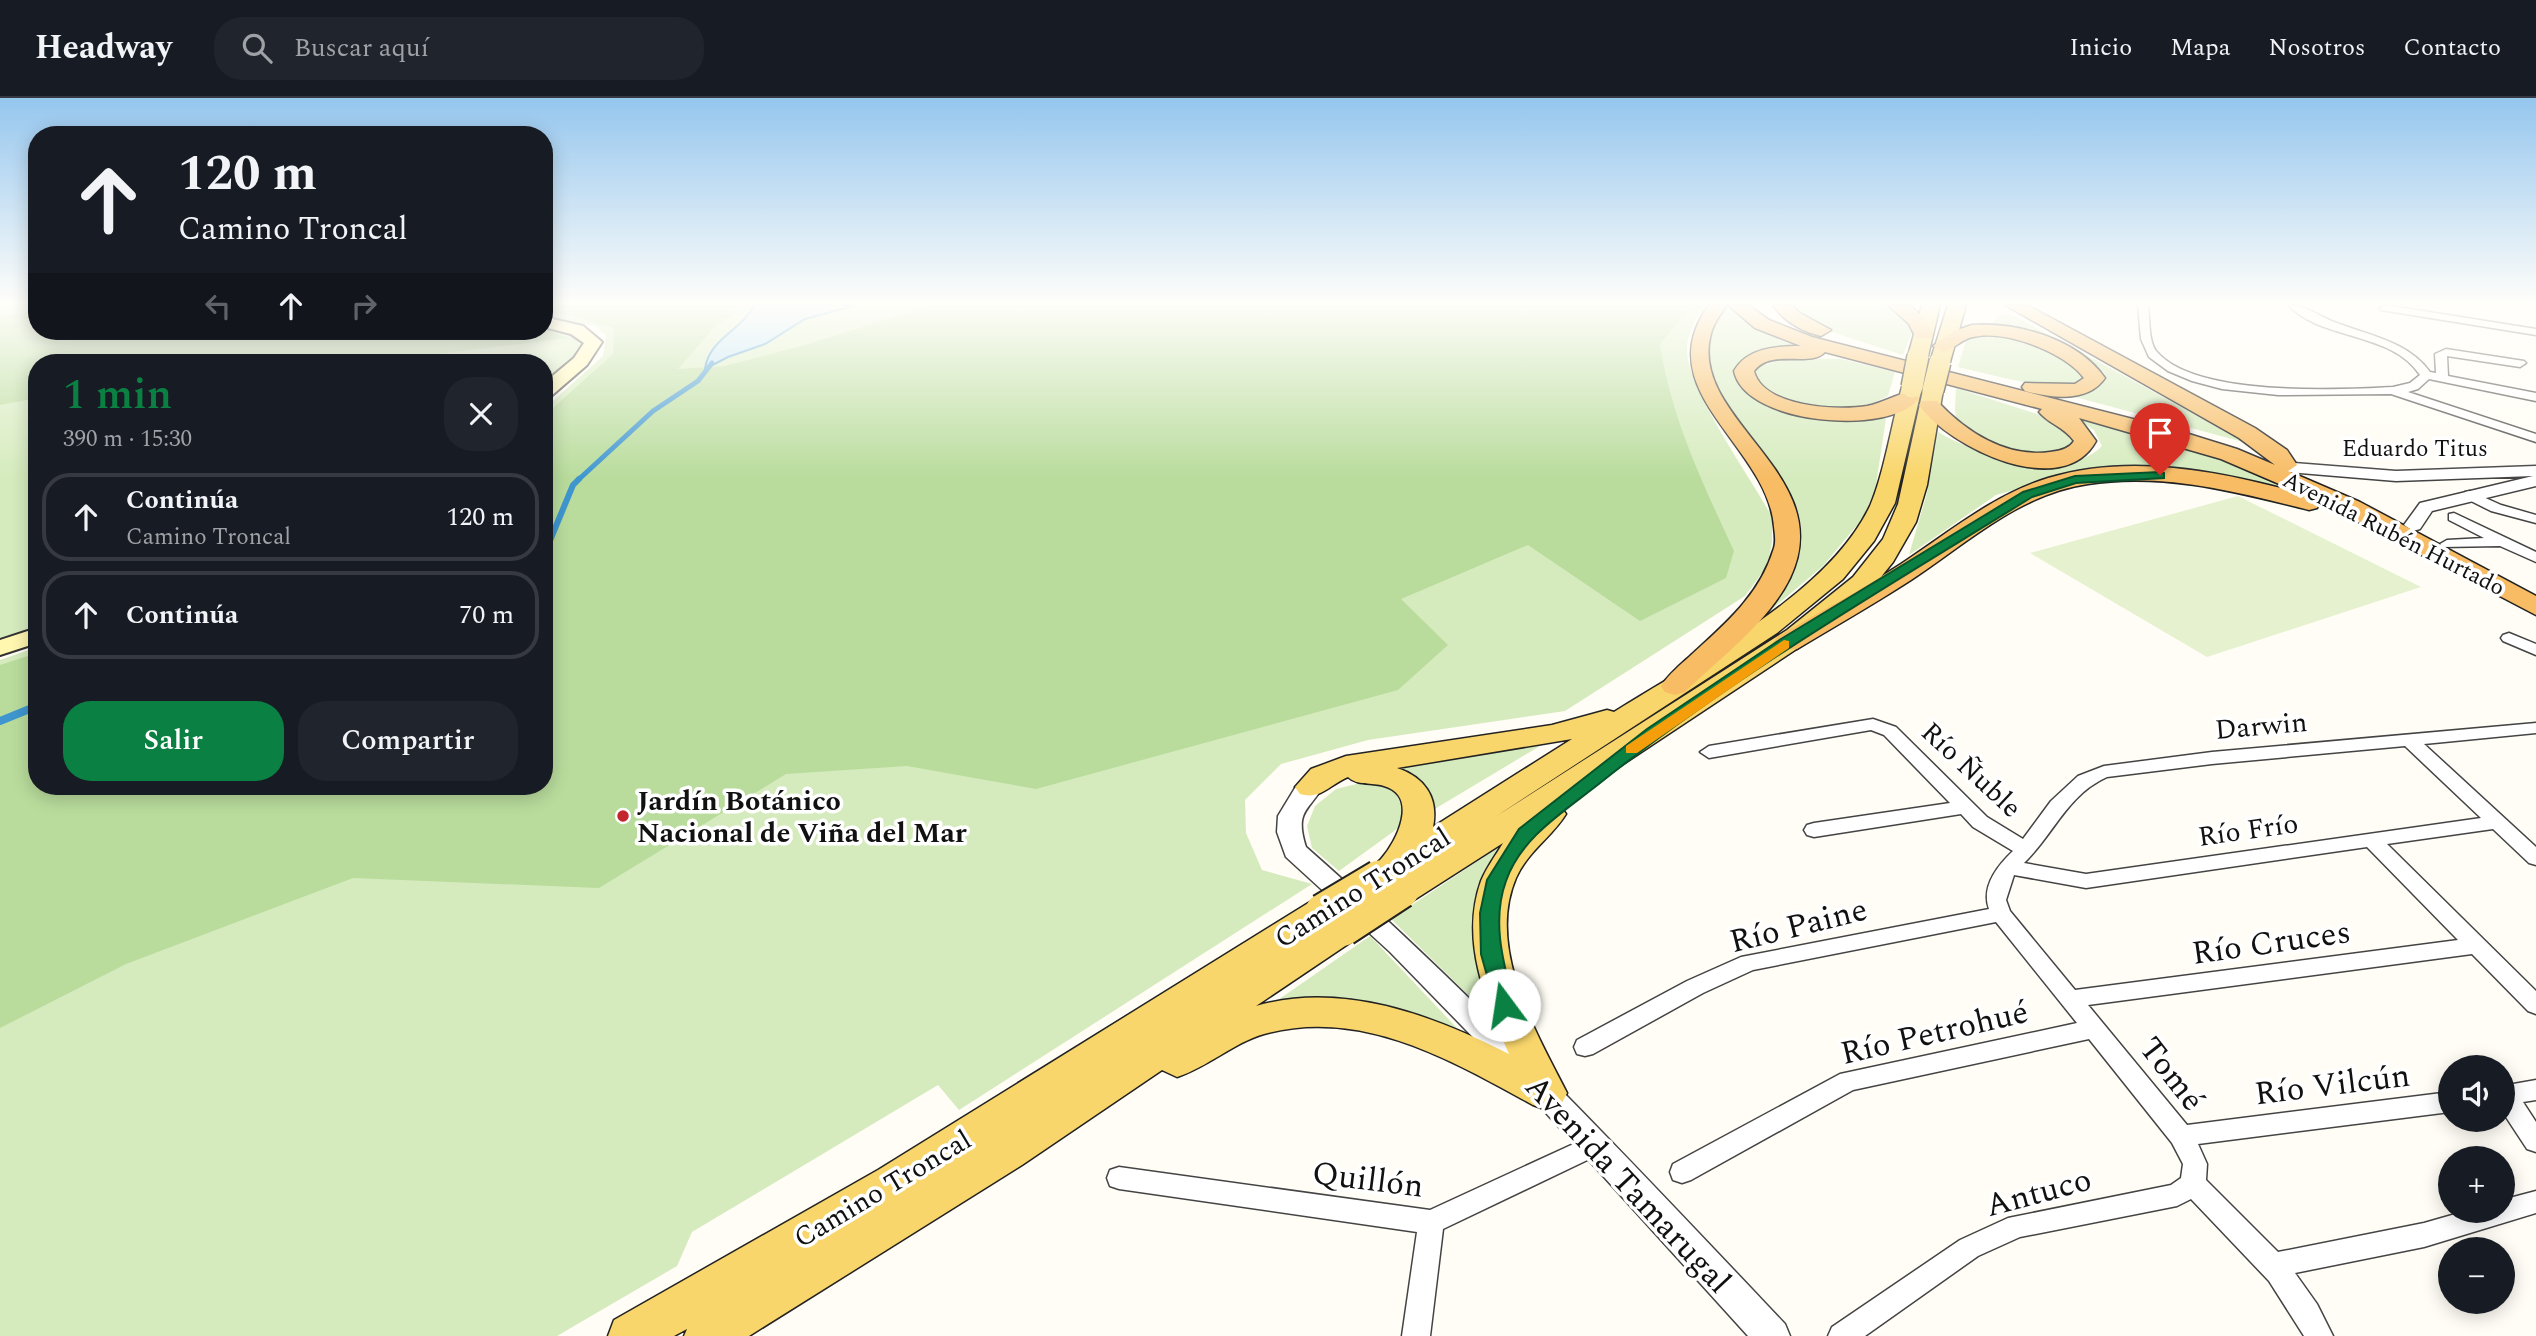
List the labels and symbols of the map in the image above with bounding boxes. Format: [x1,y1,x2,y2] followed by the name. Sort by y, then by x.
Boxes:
[2130,403,2190,475] pin
[2342,432,2488,467] street label: Eduardo Titus
[2276,463,2511,606] street label: Avenida Rubén Hurtado
[2213,701,2309,752] street label: Darwin
[1911,712,2031,828] street label: Río Ñuble
[637,780,967,855] place label: Jardín Botánico Nacional de Viña del Mar
[2195,802,2301,859] street label: Río Frío
[615,808,631,824] marker: Jardín Botánico Nacional de Viña del Mar
[1266,817,1459,960] street label: Camino Troncal
[1724,885,1873,967] street label: Río Paine
[2189,907,2354,979] street label: Río Cruces
[1467,968,1541,1042] position arrow
[1836,987,2033,1079] street label: Río Petrohué
[2126,1026,2217,1122] street label: Tomé
[2252,1051,2413,1119] street label: Río Vilcún
[1512,1064,1743,1305] street label: Avenida Tamarugal
[786,1119,980,1259] street label: Camino Troncal
[1309,1148,1426,1212] street label: Quillón
[1980,1155,2097,1231] street label: Antuco

